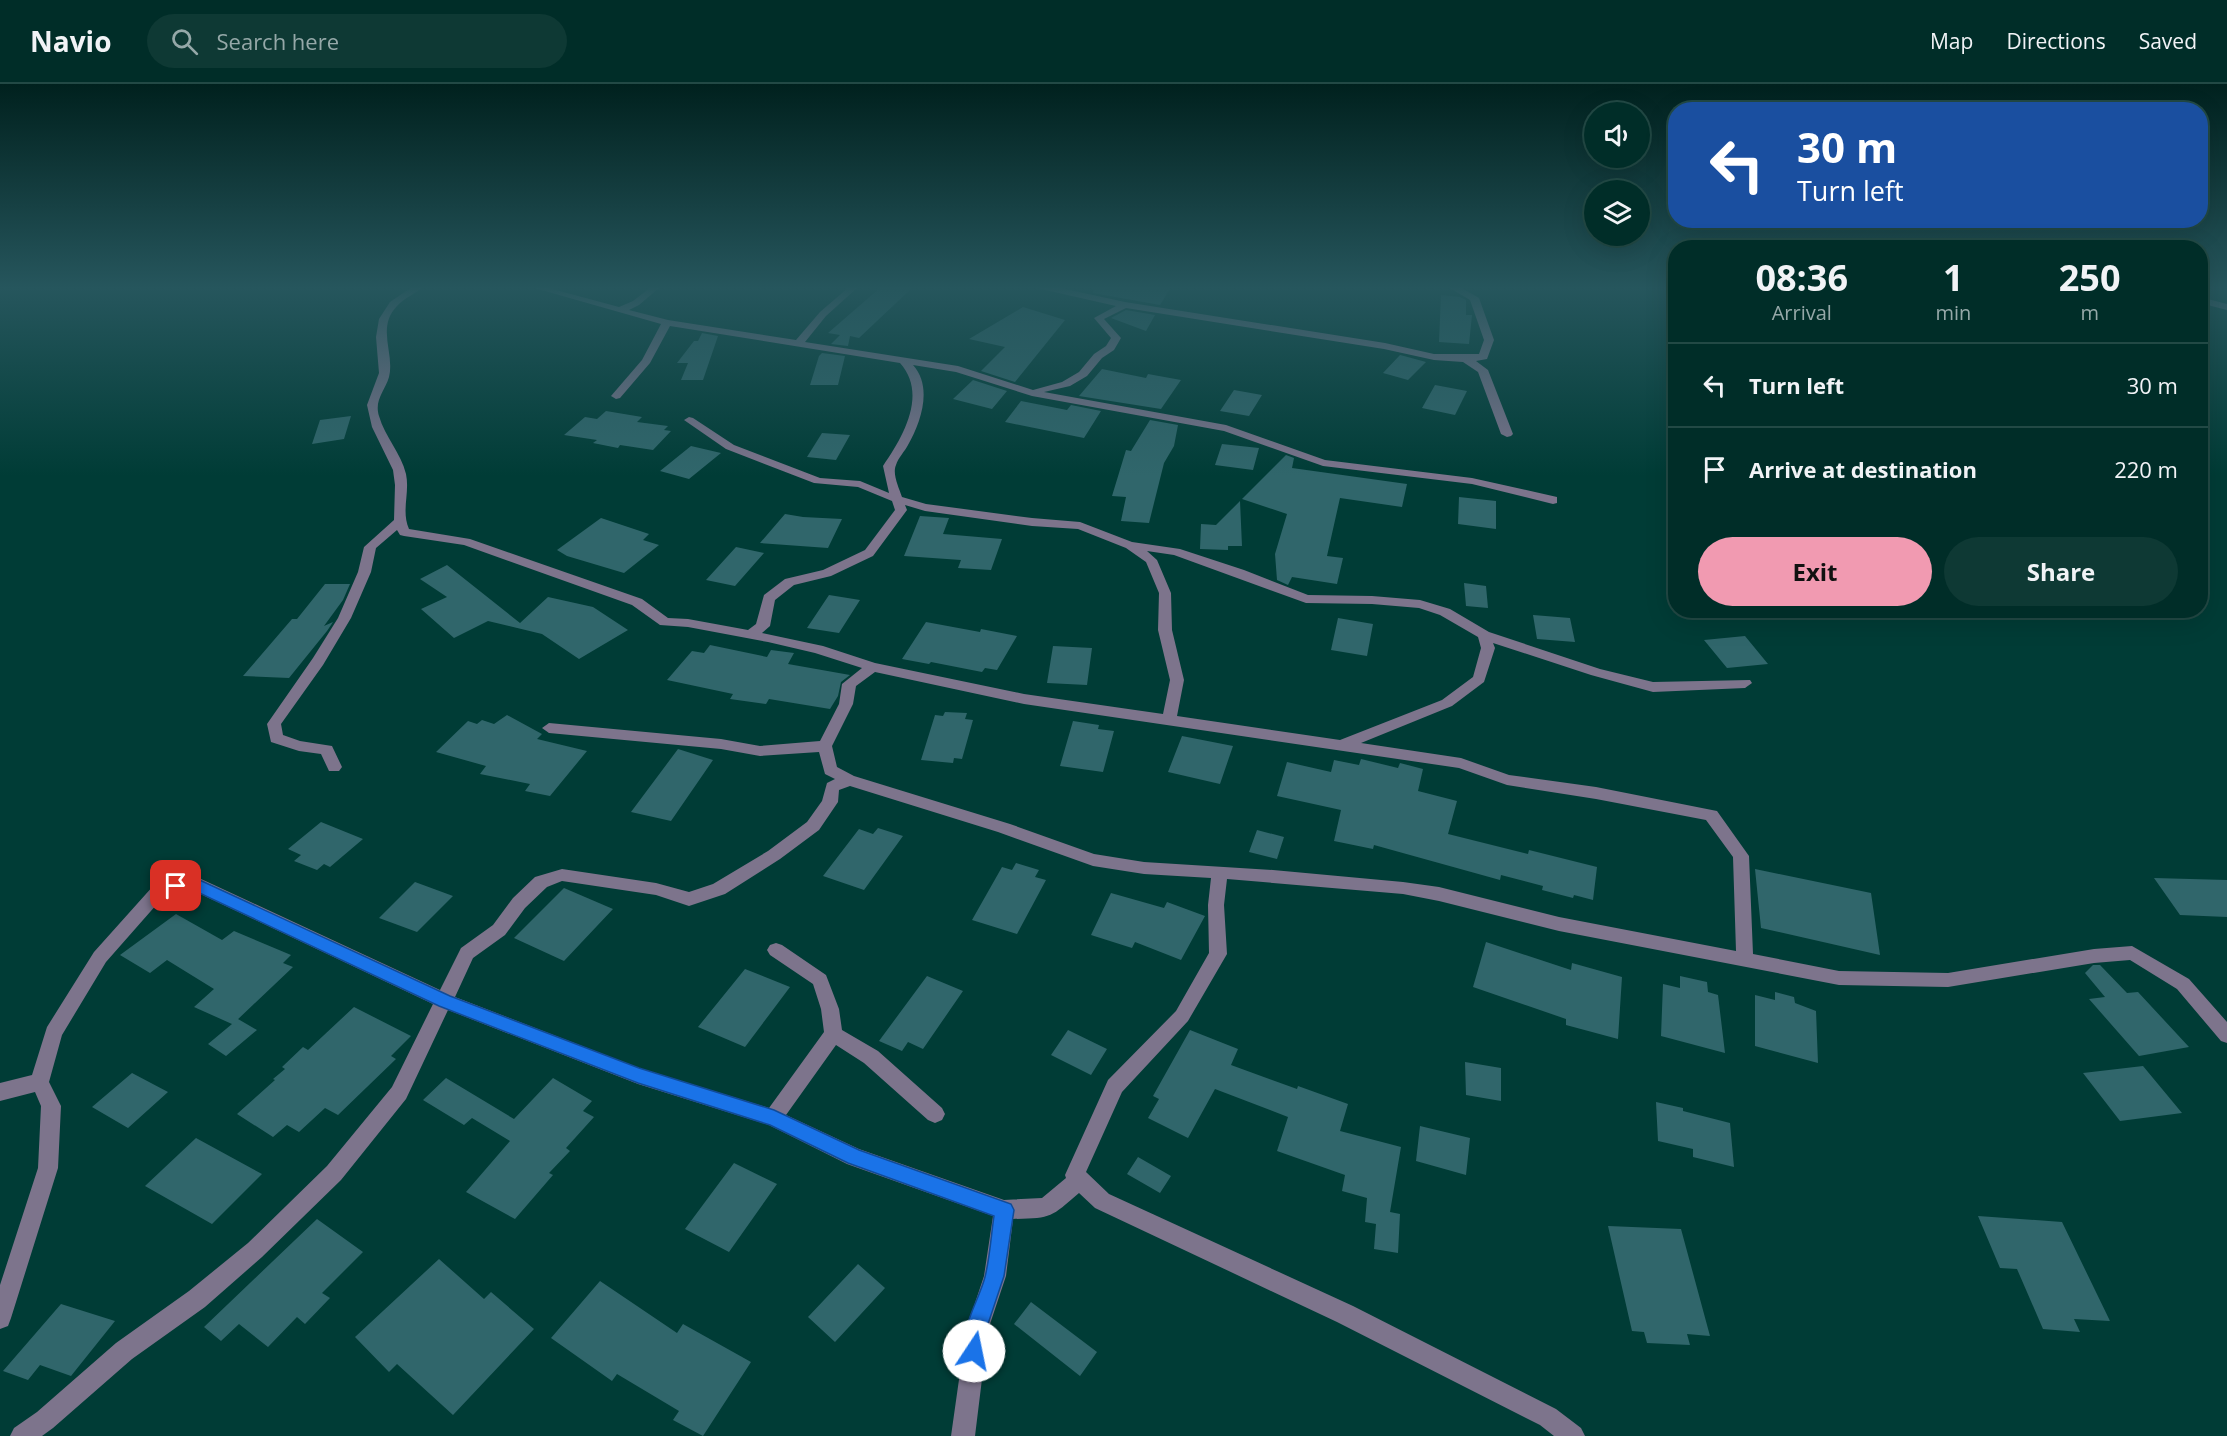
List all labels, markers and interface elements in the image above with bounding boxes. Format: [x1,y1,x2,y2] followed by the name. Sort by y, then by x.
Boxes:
[147,14,567,68] search box
[30,22,111,60] text: Navio
[168,25,201,58] icon: search
[216,26,339,56] text: Search here
[1930,27,1973,55] text: Map
[2006,27,2106,55] text: Directions
[2139,27,2197,55] text: Saved
[1584,102,1650,246] map controls
[1584,102,1650,168] button: sound
[1797,118,1897,175] text: 30 m
[1698,126,1776,204] icon: left
[1797,172,1904,209] text: Turn left
[1584,180,1650,246] button: layers
[1755,253,1848,302] text: 08:36
[1943,253,1964,302] text: 1
[2059,253,2121,302] text: 250
[1772,299,1832,326] text: Arrival
[1935,299,1971,326] text: min
[2080,299,2099,326] text: m
[1698,369,1731,402] icon: left
[1749,370,1844,400] text: Turn left
[2127,370,2178,400] text: 30 m
[1698,453,1731,486] icon: arrive
[1749,454,1977,484] text: Arrive at destination
[2114,454,2178,484] text: 220 m
[1698,537,1932,606] button: Exit
[1944,537,2178,606] button: Share
[150,860,201,911] pin
[159,869,192,902] icon: arrive
[942,1319,1006,1383] position arrow

